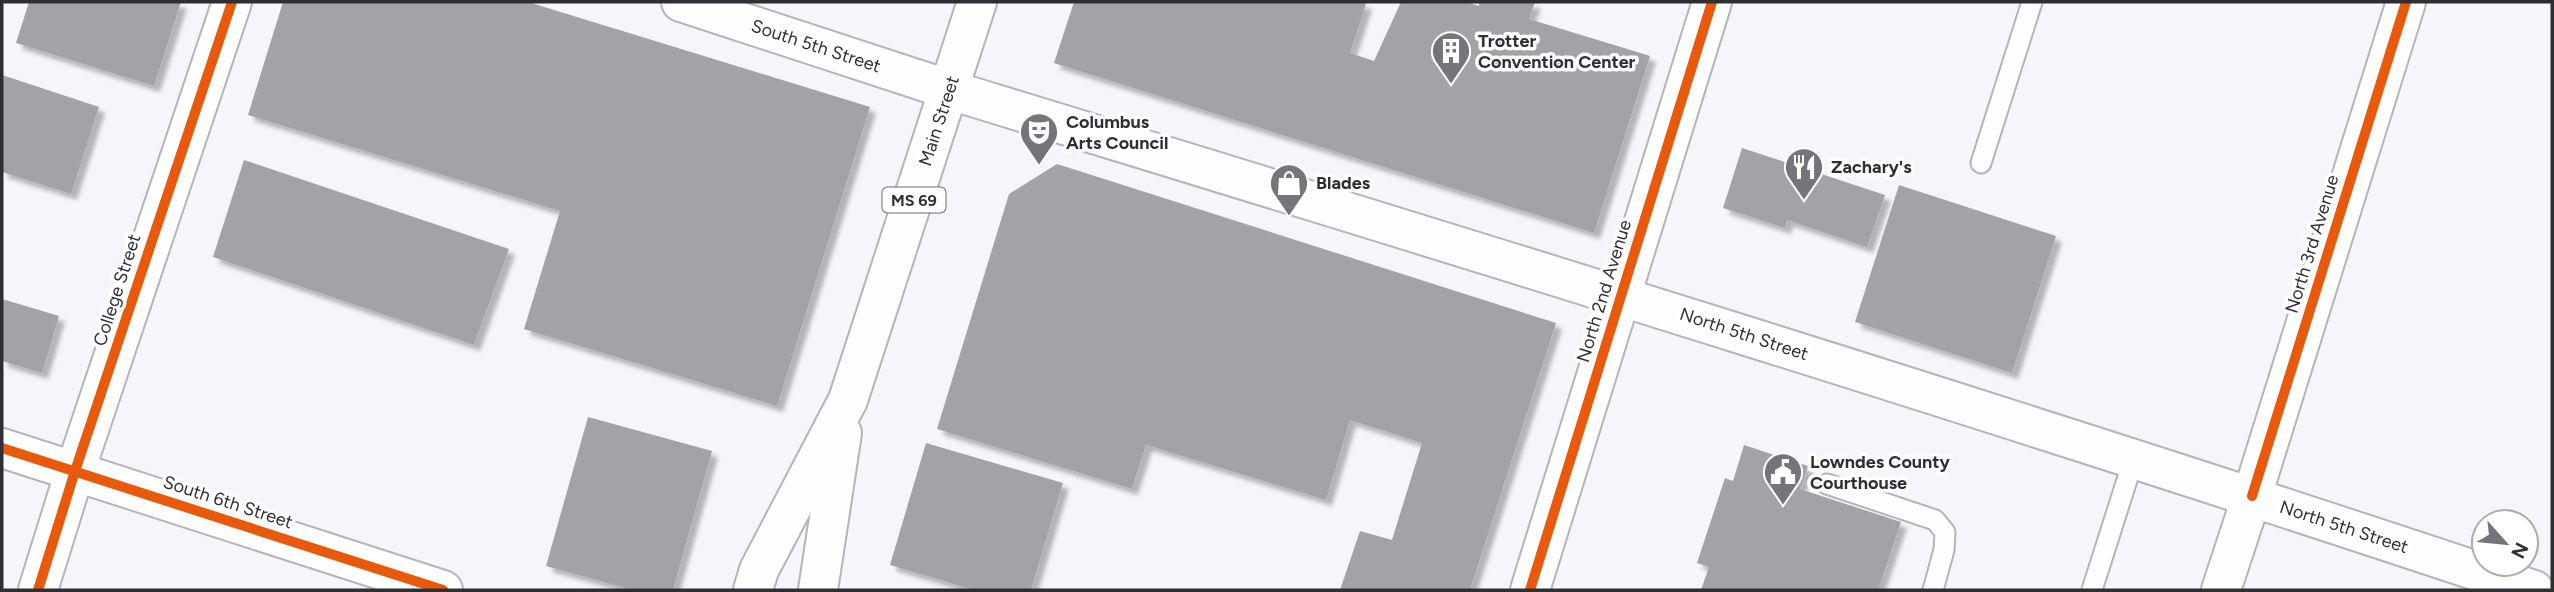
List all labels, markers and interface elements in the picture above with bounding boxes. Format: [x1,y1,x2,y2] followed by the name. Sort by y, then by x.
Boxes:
[748,15,884,77] street label: South 5th Street
[1430,30,1472,85] building icon: Trotter Convention Center
[1478,30,1636,73] place label: Trotter Convention Center
[914,73,964,169] street label: Main Street
[1018,111,1060,166] theatre icon: Columbus Arts Council
[1066,111,1169,154] place label: Columbus Arts Council
[1783,146,1825,201] restaurant icon: Zachary's
[1831,156,1912,178] place label: Zachary's
[1268,162,1310,217] shop icon: Blades
[1316,172,1371,194] place label: Blades
[2281,172,2344,316] street label: North 3rd Avenue
[883,188,946,212] road number: MS 69
[1572,217,1636,365] street label: North 2nd Avenue
[89,231,146,349] street label: College Street
[1677,303,1811,365] street label: North 5th Street
[1762,451,1804,506] public building icon: Lowndes County Courthouse
[1810,451,1951,494] place label: Lowndes County Courthouse
[161,471,296,533] street label: South 6th Street
[2277,496,2411,558] street label: North 5th Street
[2470,508,2540,578] north arrow
[2506,539,2533,562] text: N

